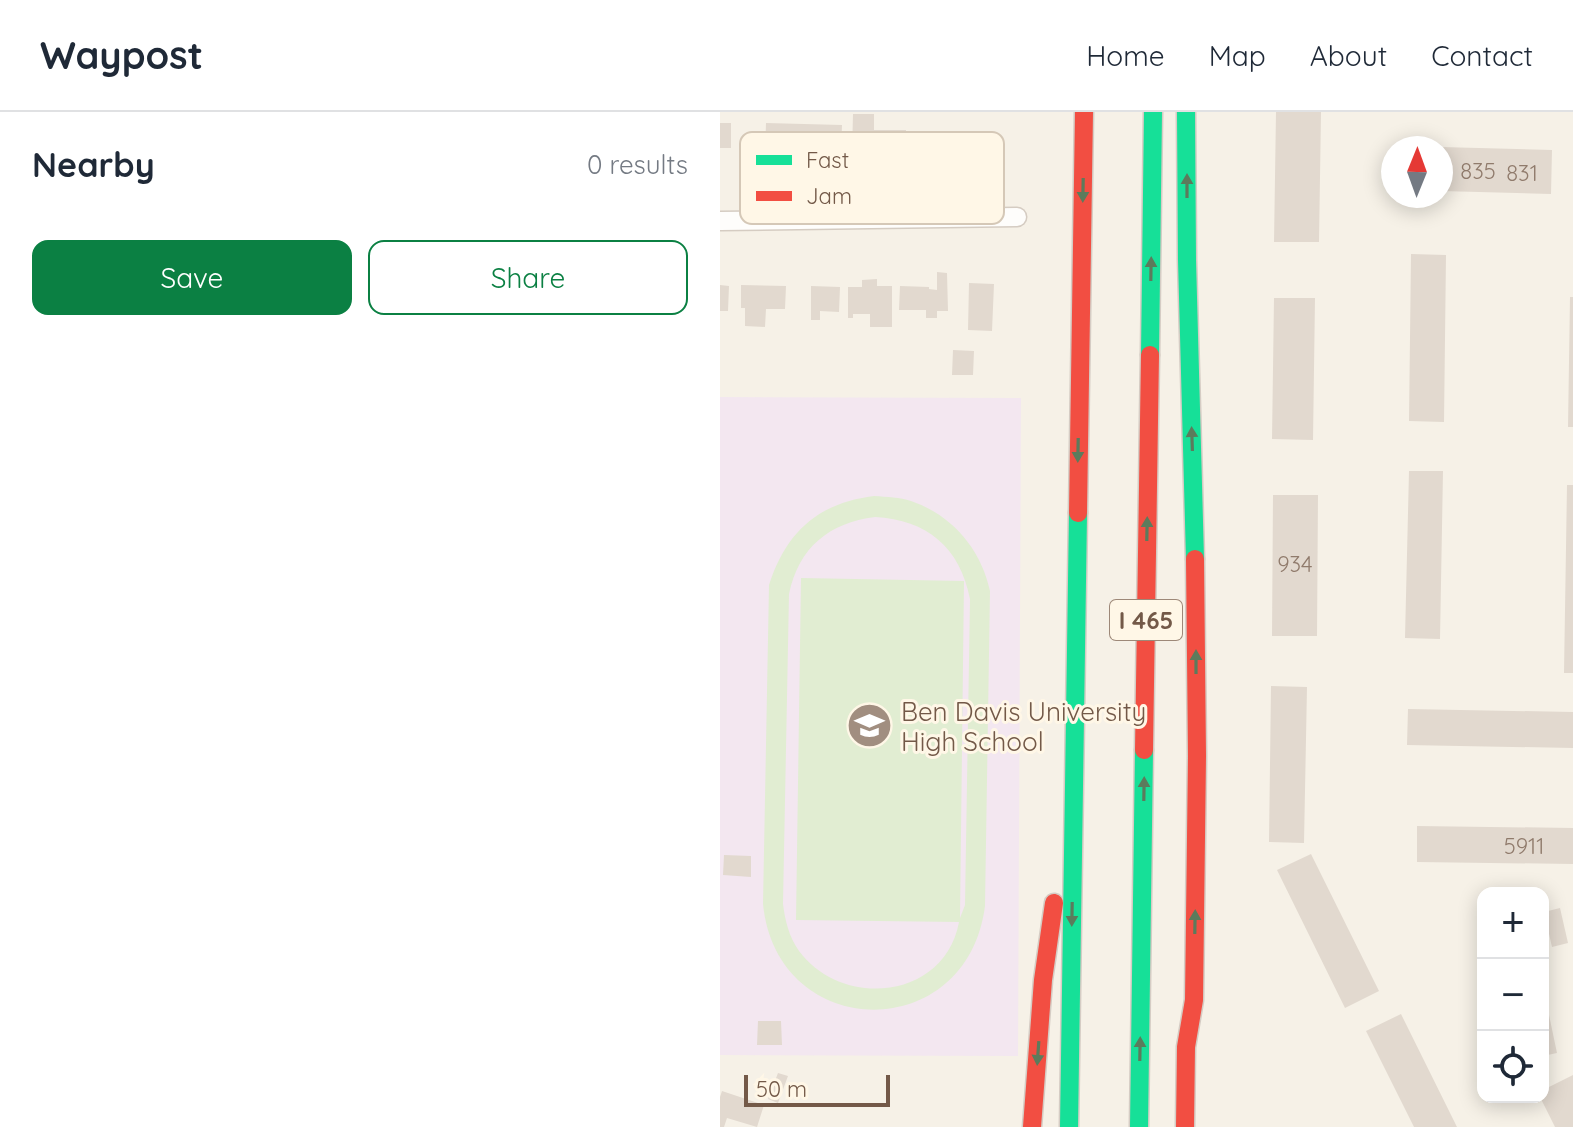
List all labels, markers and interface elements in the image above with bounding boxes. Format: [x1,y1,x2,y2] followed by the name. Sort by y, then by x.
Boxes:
[40,31,203,79] text: Waypost
[1086,38,1165,73] text: Home
[1209,38,1266,73] text: Map
[1310,38,1387,73] text: About
[1431,38,1533,73] text: Contact
[740,132,1004,224] legend
[1381,136,1453,208] north arrow
[32,143,155,186] text: Nearby
[806,146,849,174] text: Fast
[587,148,688,181] text: 0 results
[1460,157,1496,185] house number: 835
[1506,159,1538,187] house number: 831
[1180,173,1193,198] one-way arrow
[1077,178,1089,203] one-way arrow
[806,182,852,210] text: Jam
[32,240,352,315] button: Save
[368,240,688,315] button: Share
[1145,256,1157,281] one-way arrow
[1186,426,1199,451] one-way arrow
[1072,438,1085,463] one-way arrow
[1141,516,1154,541] one-way arrow
[1277,550,1313,578] house number: 934
[1110,600,1182,640] road number: I 465
[1190,649,1202,674] one-way arrow
[901,695,1146,758] place label: Ben Davis University High School
[846,702,894,750] school or university icon: Ben Davis University High School
[1138,776,1151,801] one-way arrow
[1504,832,1544,860] house number: 5911
[1477,887,1549,1103] map controls
[1477,887,1549,959] button: +
[1066,902,1078,927] one-way arrow
[1189,909,1201,934] one-way arrow
[1477,959,1549,1031] button: −
[1477,1031,1549,1103] button: locate
[1134,1036,1147,1061] one-way arrow
[1031,1041,1044,1066] one-way arrow
[744,1071,890,1107] scale bar
[756,1075,807,1103] text: 50 m

